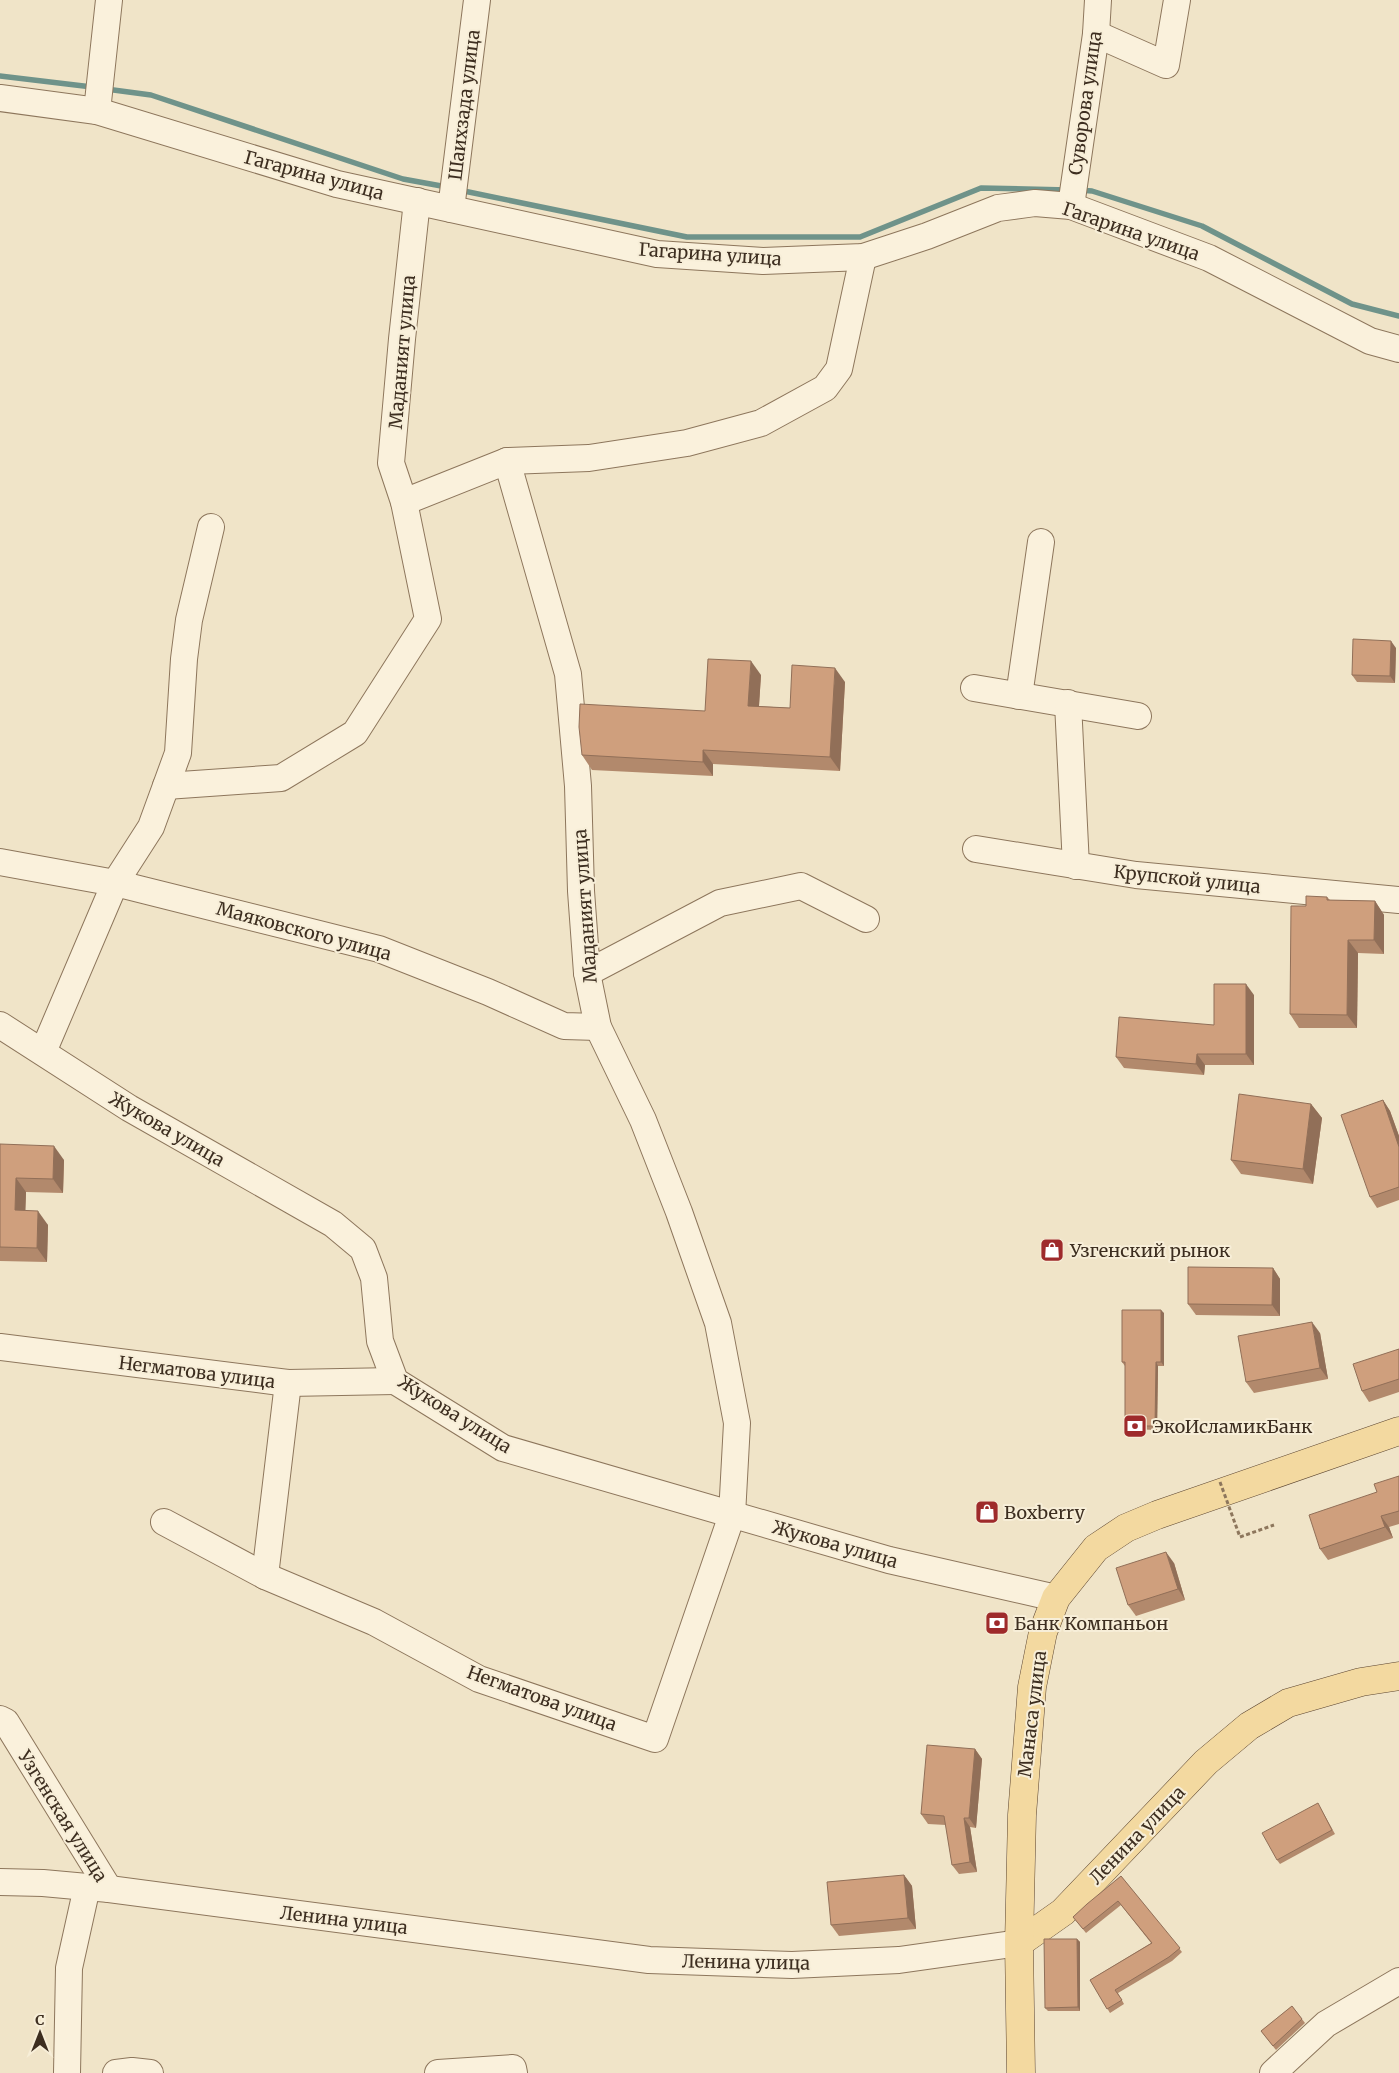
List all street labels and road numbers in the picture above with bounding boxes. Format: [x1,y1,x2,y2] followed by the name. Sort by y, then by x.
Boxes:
[443,28,485,182] street label: Шаихзада улица
[1064,29,1107,176] street label: Суворова улица
[242,145,387,205] street label: Гагарина улица
[1059,197,1203,265] street label: Гагарина улица
[638,238,783,271] street label: Гагарина улица
[384,274,420,430] street label: Маданият улица
[568,828,602,984] street label: Маданият улица
[1112,860,1262,898] street label: Крупской улица
[214,897,394,965] street label: Маяковского улица
[105,1087,229,1172] street label: Жукова улица
[117,1351,277,1393] street label: Негматова улица
[394,1370,516,1458] street label: Жукова улица
[770,1515,901,1573] street label: Жукова улица
[1013,1649,1051,1779] street label: Манаса улица
[464,1660,620,1736] street label: Негматова улица
[13,1745,113,1886] street label: Узгенская улица
[1084,1781,1190,1889] street label: Ленина улица
[279,1901,409,1939] street label: Ленина улица
[682,1949,811,1975] street label: Ленина улица

